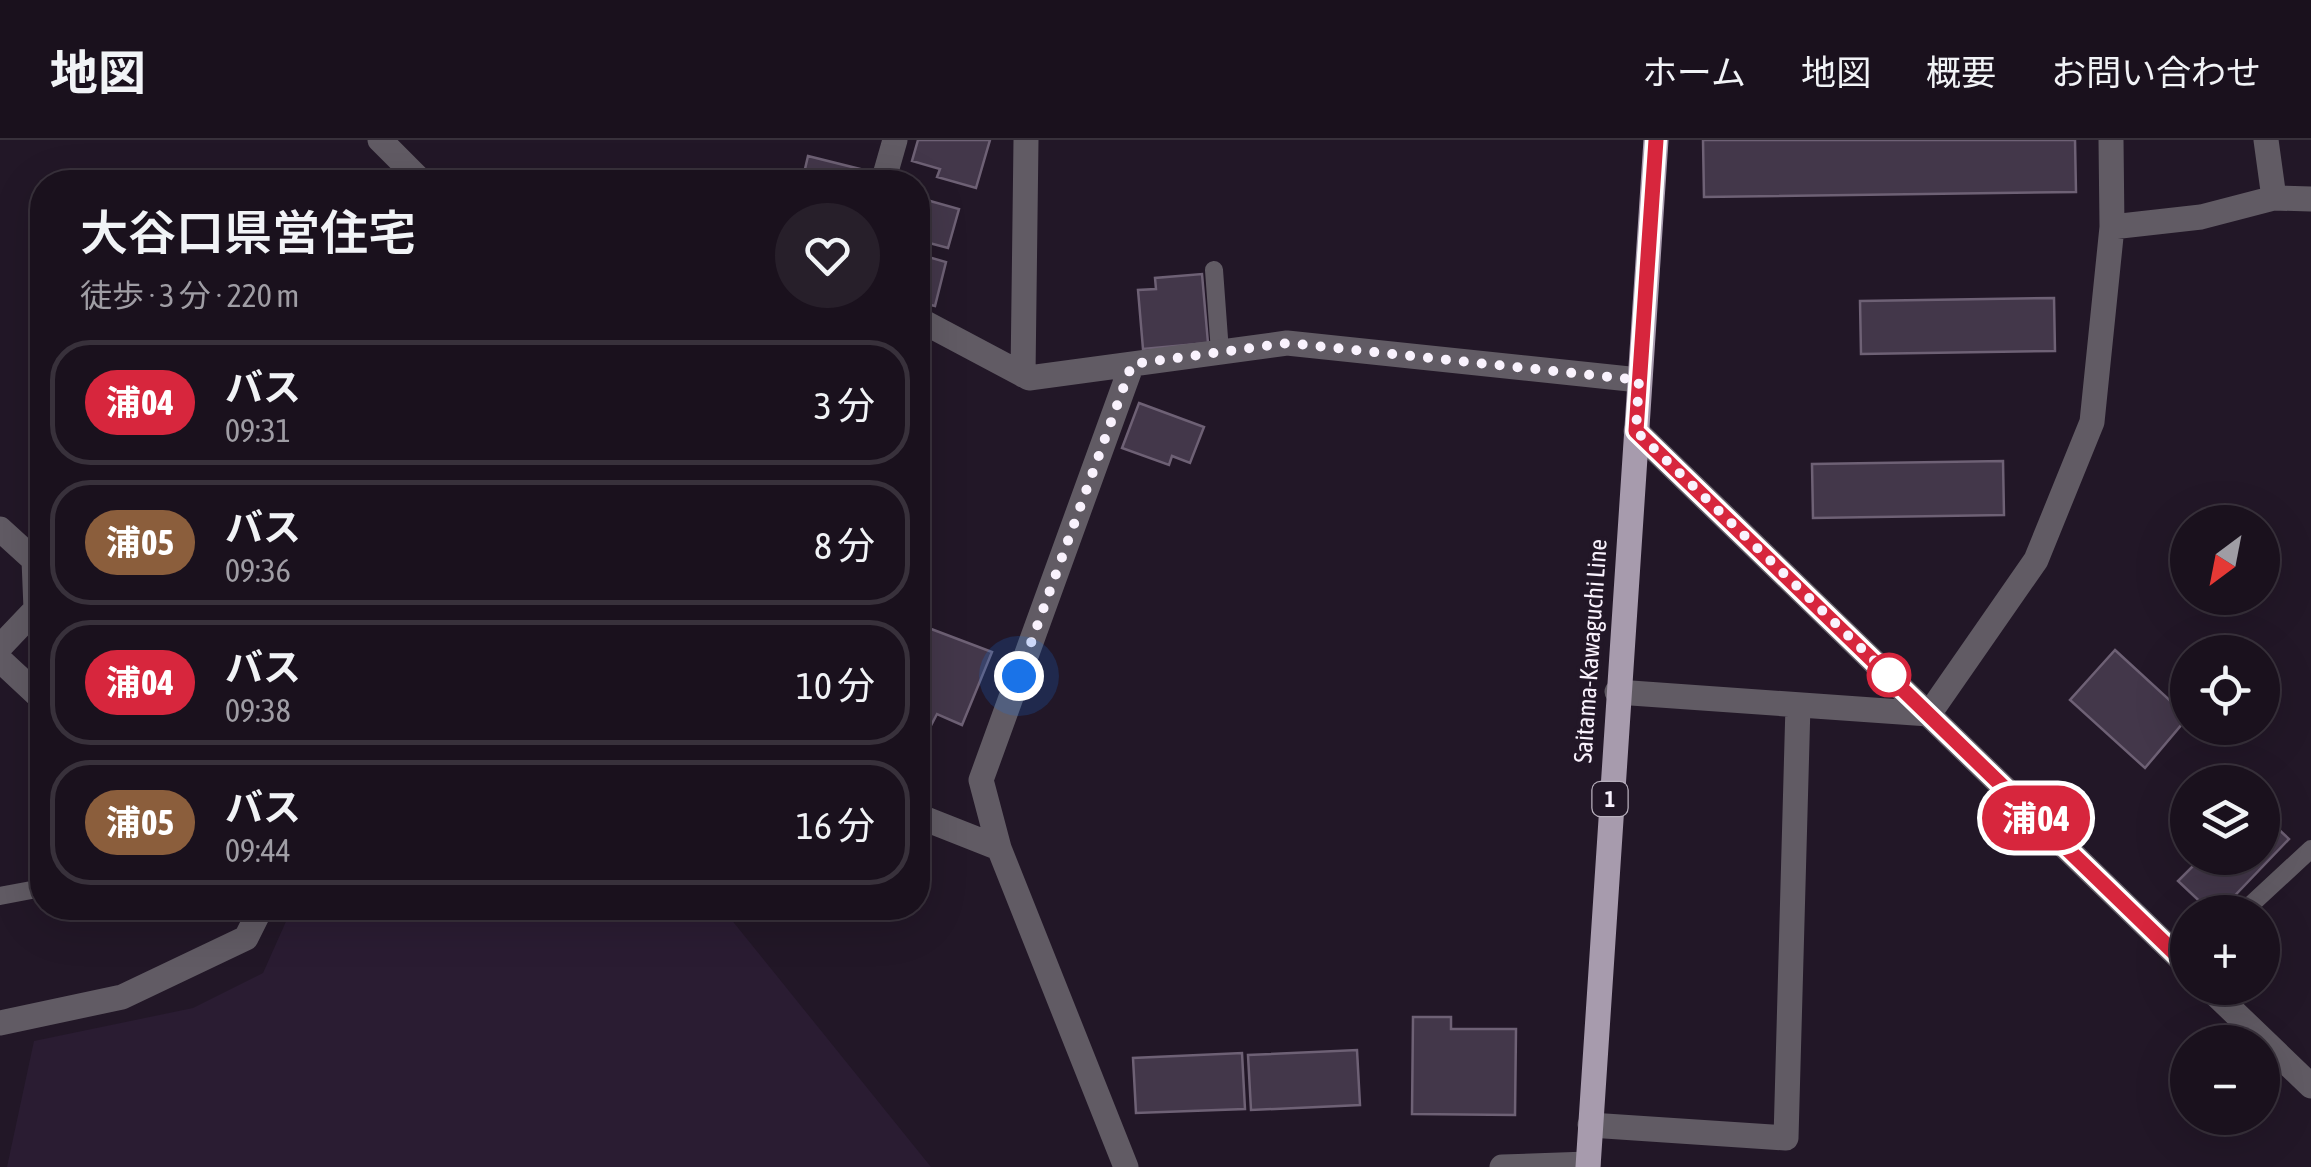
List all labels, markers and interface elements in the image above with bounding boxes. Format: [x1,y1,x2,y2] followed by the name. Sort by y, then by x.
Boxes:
[50,45,146,100] text: 地図
[1642,52,1746,92] text: ホーム
[1801,52,1871,92] text: 地図
[1926,52,1996,92] text: 概要
[2051,52,2261,92] text: お問い合わせ
[775,203,880,308] button: heart
[80,205,416,260] text: 大谷口県営住宅
[80,277,299,314] text: 徒歩 · 3 分 · 220 m
[225,366,301,409] text: バス
[106,382,174,422] text: 浦04
[814,384,875,427] text: 3 分
[225,412,291,449] text: 09:31
[2170,505,2280,615] north arrow
[2170,505,2280,1135] map controls
[225,506,301,549] text: バス
[106,522,174,562] text: 浦05
[814,524,875,567] text: 8 分
[1568,538,1612,764] street label: Saitama-Kawaguchi Line
[225,552,291,589] text: 09:36
[2170,635,2280,745] button: locate
[225,646,301,689] text: バス
[994,651,1044,701] your location
[1868,654,1910,696] unlabelled marker
[106,662,174,702] text: 浦04
[796,664,875,707] text: 10 分
[225,692,291,729] text: 09:38
[2170,765,2280,875] button: layers
[1592,782,1628,816] road number: 1
[225,786,301,829] text: バス
[1978,786,2094,850] line badge: 浦04
[2002,798,2070,838] text: 浦04
[106,802,174,842] text: 浦05
[796,804,875,847] text: 16 分
[225,832,291,869] text: 09:44
[2170,895,2280,1005] button: +
[2170,1025,2280,1135] button: −

